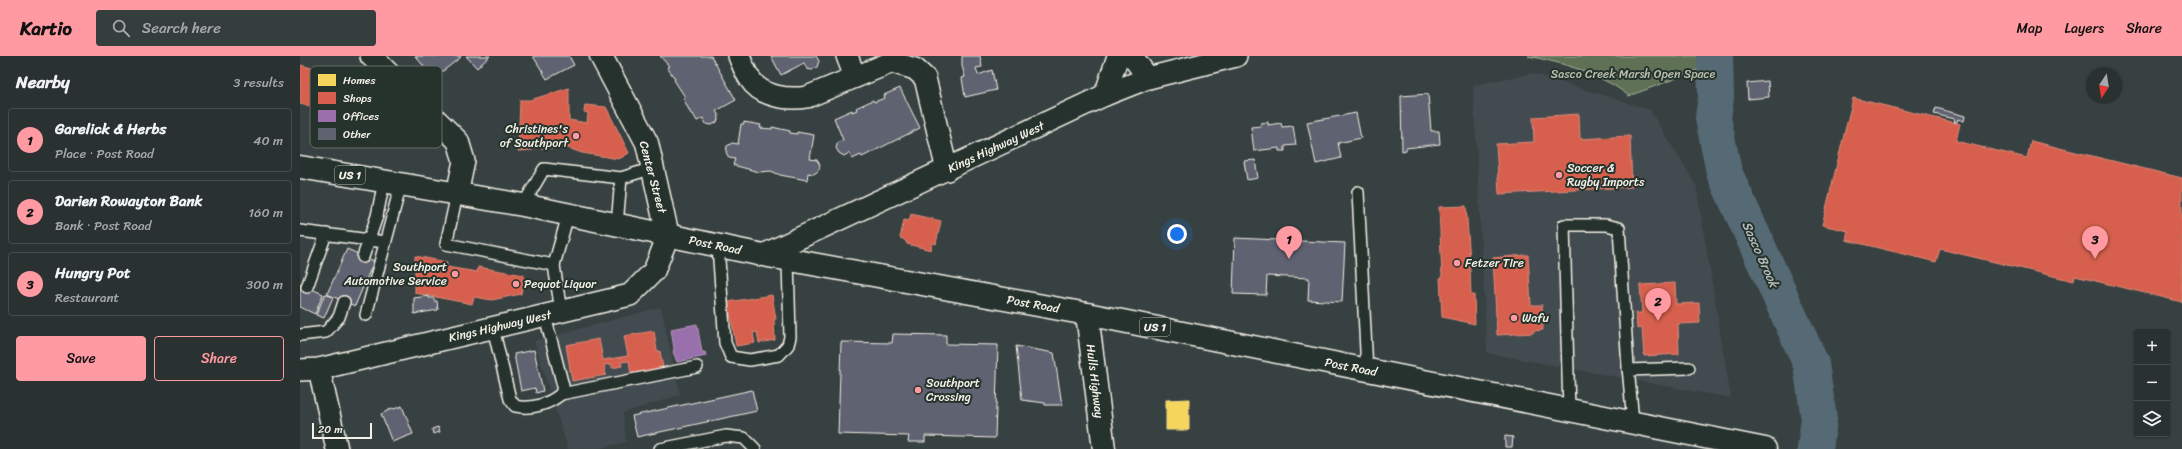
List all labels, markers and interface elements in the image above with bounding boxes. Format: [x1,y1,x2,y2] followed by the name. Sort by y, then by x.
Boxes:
[96,10,376,46] search box
[20,12,72,45] text: Kartio
[142,15,221,41] text: Search here
[2017,16,2042,41] text: Map
[2064,16,2104,41] text: Layers
[2126,16,2162,41] text: Share
[110,17,132,39] icon: search
[1551,63,1716,85] park label: Sasco Creek Marsh Open Space
[310,66,442,148] legend
[16,67,70,97] text: Nearby
[2086,68,2122,104] north arrow
[233,71,284,94] text: 3 results
[343,71,376,90] text: Homes
[343,89,372,108] text: Shops
[343,107,380,126] text: Offices
[944,114,1049,179] street label: Kings Highway West
[55,116,166,142] text: Garelick & Herbs
[500,118,569,154] place label: Christines's of Southport
[343,125,371,144] text: Other
[27,129,33,152] text: 1
[253,129,283,152] text: 40 m
[571,131,581,141] marker: Christines's of Southport
[633,138,674,217] street label: Center Street
[55,142,154,165] text: Place · Post Road
[1567,157,1645,193] place label: Soccer & Rugby Imports
[335,166,365,184] road number: US 1
[1554,170,1564,180] marker: Soccer & Rugby Imports
[55,188,202,214] text: Darien Rowayton Bank
[26,201,34,224] text: 2
[248,201,283,224] text: 160 m
[55,214,151,237] text: Bank · Post Road
[1736,217,1786,293] water label: Sasco Brook
[1167,224,1187,244] your location
[1276,226,1302,259] pin: 1
[2082,226,2108,259] pin: 3
[687,229,744,261] street label: Post Road
[1465,252,1524,274] place label: Fetzer Tire
[343,256,447,292] place label: Southport Automotive Service
[1452,258,1462,268] marker: Fetzer Tire
[55,260,130,286] text: Hungry Pot
[450,269,460,279] marker: Southport Automotive Service
[26,273,34,296] text: 3
[246,273,283,296] text: 300 m
[524,273,597,295] place label: Pequot Liquor
[511,279,521,289] marker: Pequot Liquor
[55,286,119,309] text: Restaurant
[1645,288,1671,321] pin: 2
[1005,289,1062,320] street label: Post Road
[446,303,555,349] street label: Kings Highway West
[1522,307,1550,329] place label: Wafu
[1509,313,1519,323] marker: Wafu
[1140,318,1170,336] road number: US 1
[2134,329,2170,437] map controls
[2134,329,2170,365] button: +
[16,336,146,381] button: Save
[154,336,284,381] button: Share
[1080,343,1111,420] street label: Hulls Highway
[1323,351,1380,383] street label: Post Road
[2134,365,2170,401] button: −
[926,372,980,408] place label: Southport Crossing
[913,385,923,395] marker: Southport Crossing
[2134,401,2170,437] button: layers
[318,420,343,439] text: 20 m
[312,421,372,440] scale bar

